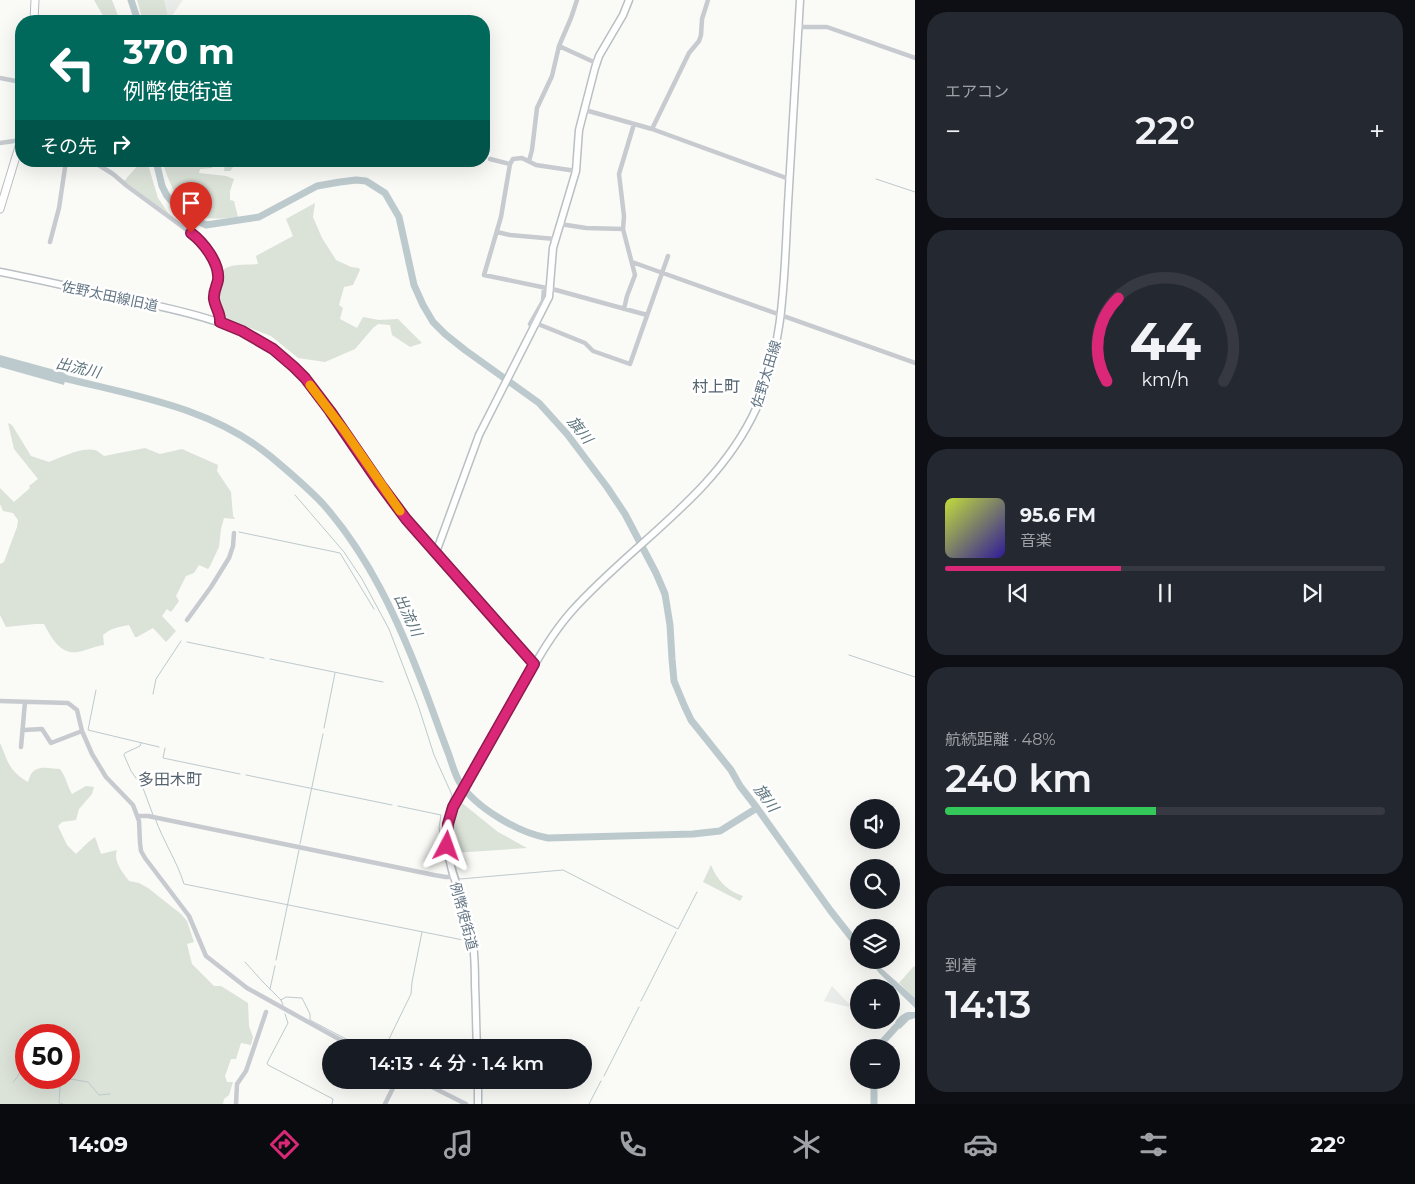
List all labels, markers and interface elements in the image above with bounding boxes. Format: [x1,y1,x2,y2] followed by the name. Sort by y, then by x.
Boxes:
[123,30,235,73] text: 370 m
[40,35,105,100] icon: left
[123,78,233,105] text: 例幣使街道
[945,82,1009,101] text: エアコン
[1135,107,1195,154] text: 22°
[945,114,961,148] text: −
[1369,114,1385,148] text: +
[107,130,135,158] icon: right
[40,135,97,158] text: その先
[170,182,212,233] pin
[177,189,205,217] icon: arrive
[60,277,160,315] street label: 佐野太田線旧道
[1129,310,1201,373] text: 44
[747,338,785,410] street label: 佐野太田線
[54,353,104,382] water label: 出流川
[1141,369,1189,390] text: km/h
[692,377,740,396] district label: 村上町
[564,412,598,449] water label: 旗川
[1020,504,1096,527] text: 95.6 FM
[1020,531,1052,550] text: 音楽
[1004,579,1032,607] icon: previous
[1151,579,1179,607] icon: pause
[1298,579,1326,607] icon: next
[390,590,427,641] water label: 出流川
[945,730,1055,749] text: 航続距離 · 48%
[945,755,1092,802] text: 240 km
[138,770,202,789] district label: 多田木町
[750,780,784,817] water label: 旗川
[850,799,900,1089] map controls
[850,799,900,849] button: sound
[420,819,472,871] position arrow
[850,859,900,909] button: search
[446,880,482,952] street label: 例幣使街道
[850,919,900,969] button: layers
[945,956,977,975] text: 到着
[850,979,900,1029] button: +
[945,981,1031,1028] text: 14:13
[15,1024,80,1089] speed limit sign: 50
[850,1039,900,1089] button: −
[370,1052,544,1075] text: 14:13 · 4 分 · 1.4 km
[267,1127,302,1162] icon: directions
[441,1127,476,1162] icon: music
[615,1127,650,1162] icon: phone
[789,1127,824,1162] icon: climate
[963,1127,998,1162] icon: car
[1136,1127,1171,1162] icon: filters
[69,1131,128,1158] text: 14:09
[1310,1131,1346,1158] text: 22°

